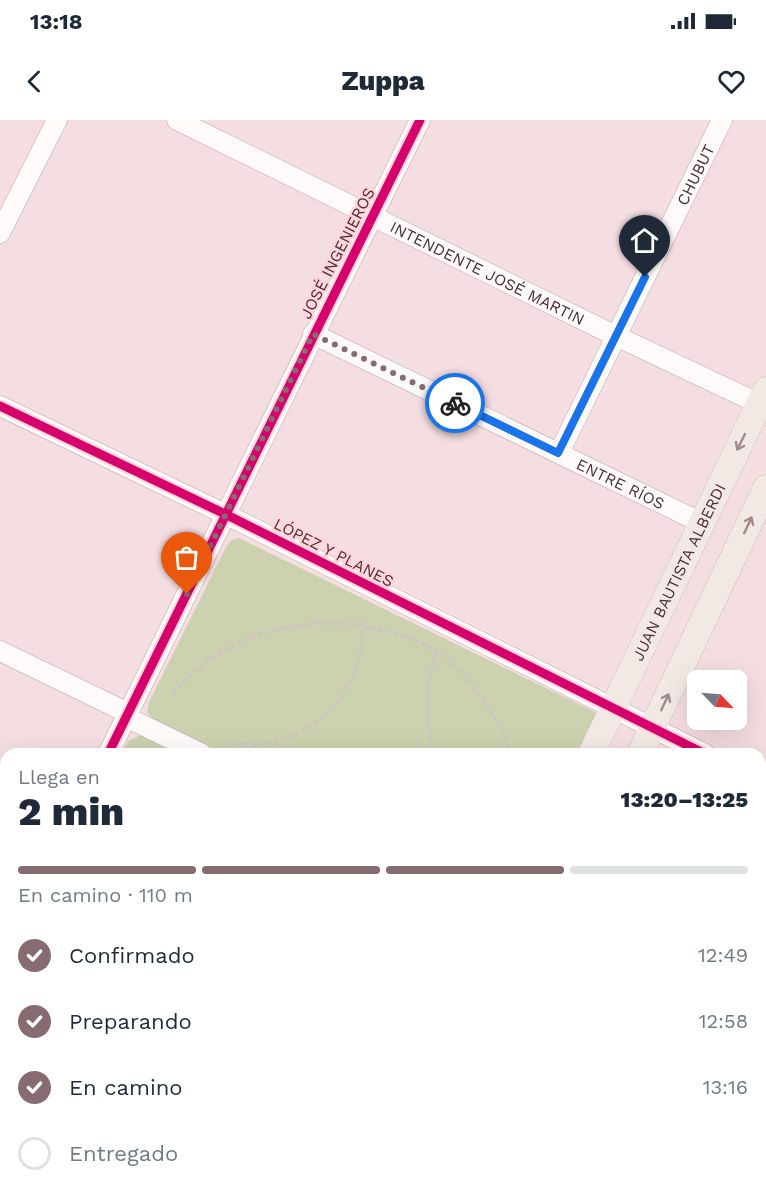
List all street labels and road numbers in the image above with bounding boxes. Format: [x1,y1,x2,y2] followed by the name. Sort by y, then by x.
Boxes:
[673,141,719,208] street label: CHUBUT
[296,184,379,322] street label: JOSÉ INGENIEROS
[387,217,588,329] street label: INTENDENTE JOSÉ MARTIN
[573,454,668,513] street label: ENTRE RÍOS
[628,480,730,664] street label: JUAN BAUTISTA ALBERDI
[271,514,397,591] street label: LÓPEZ Y PLANES

